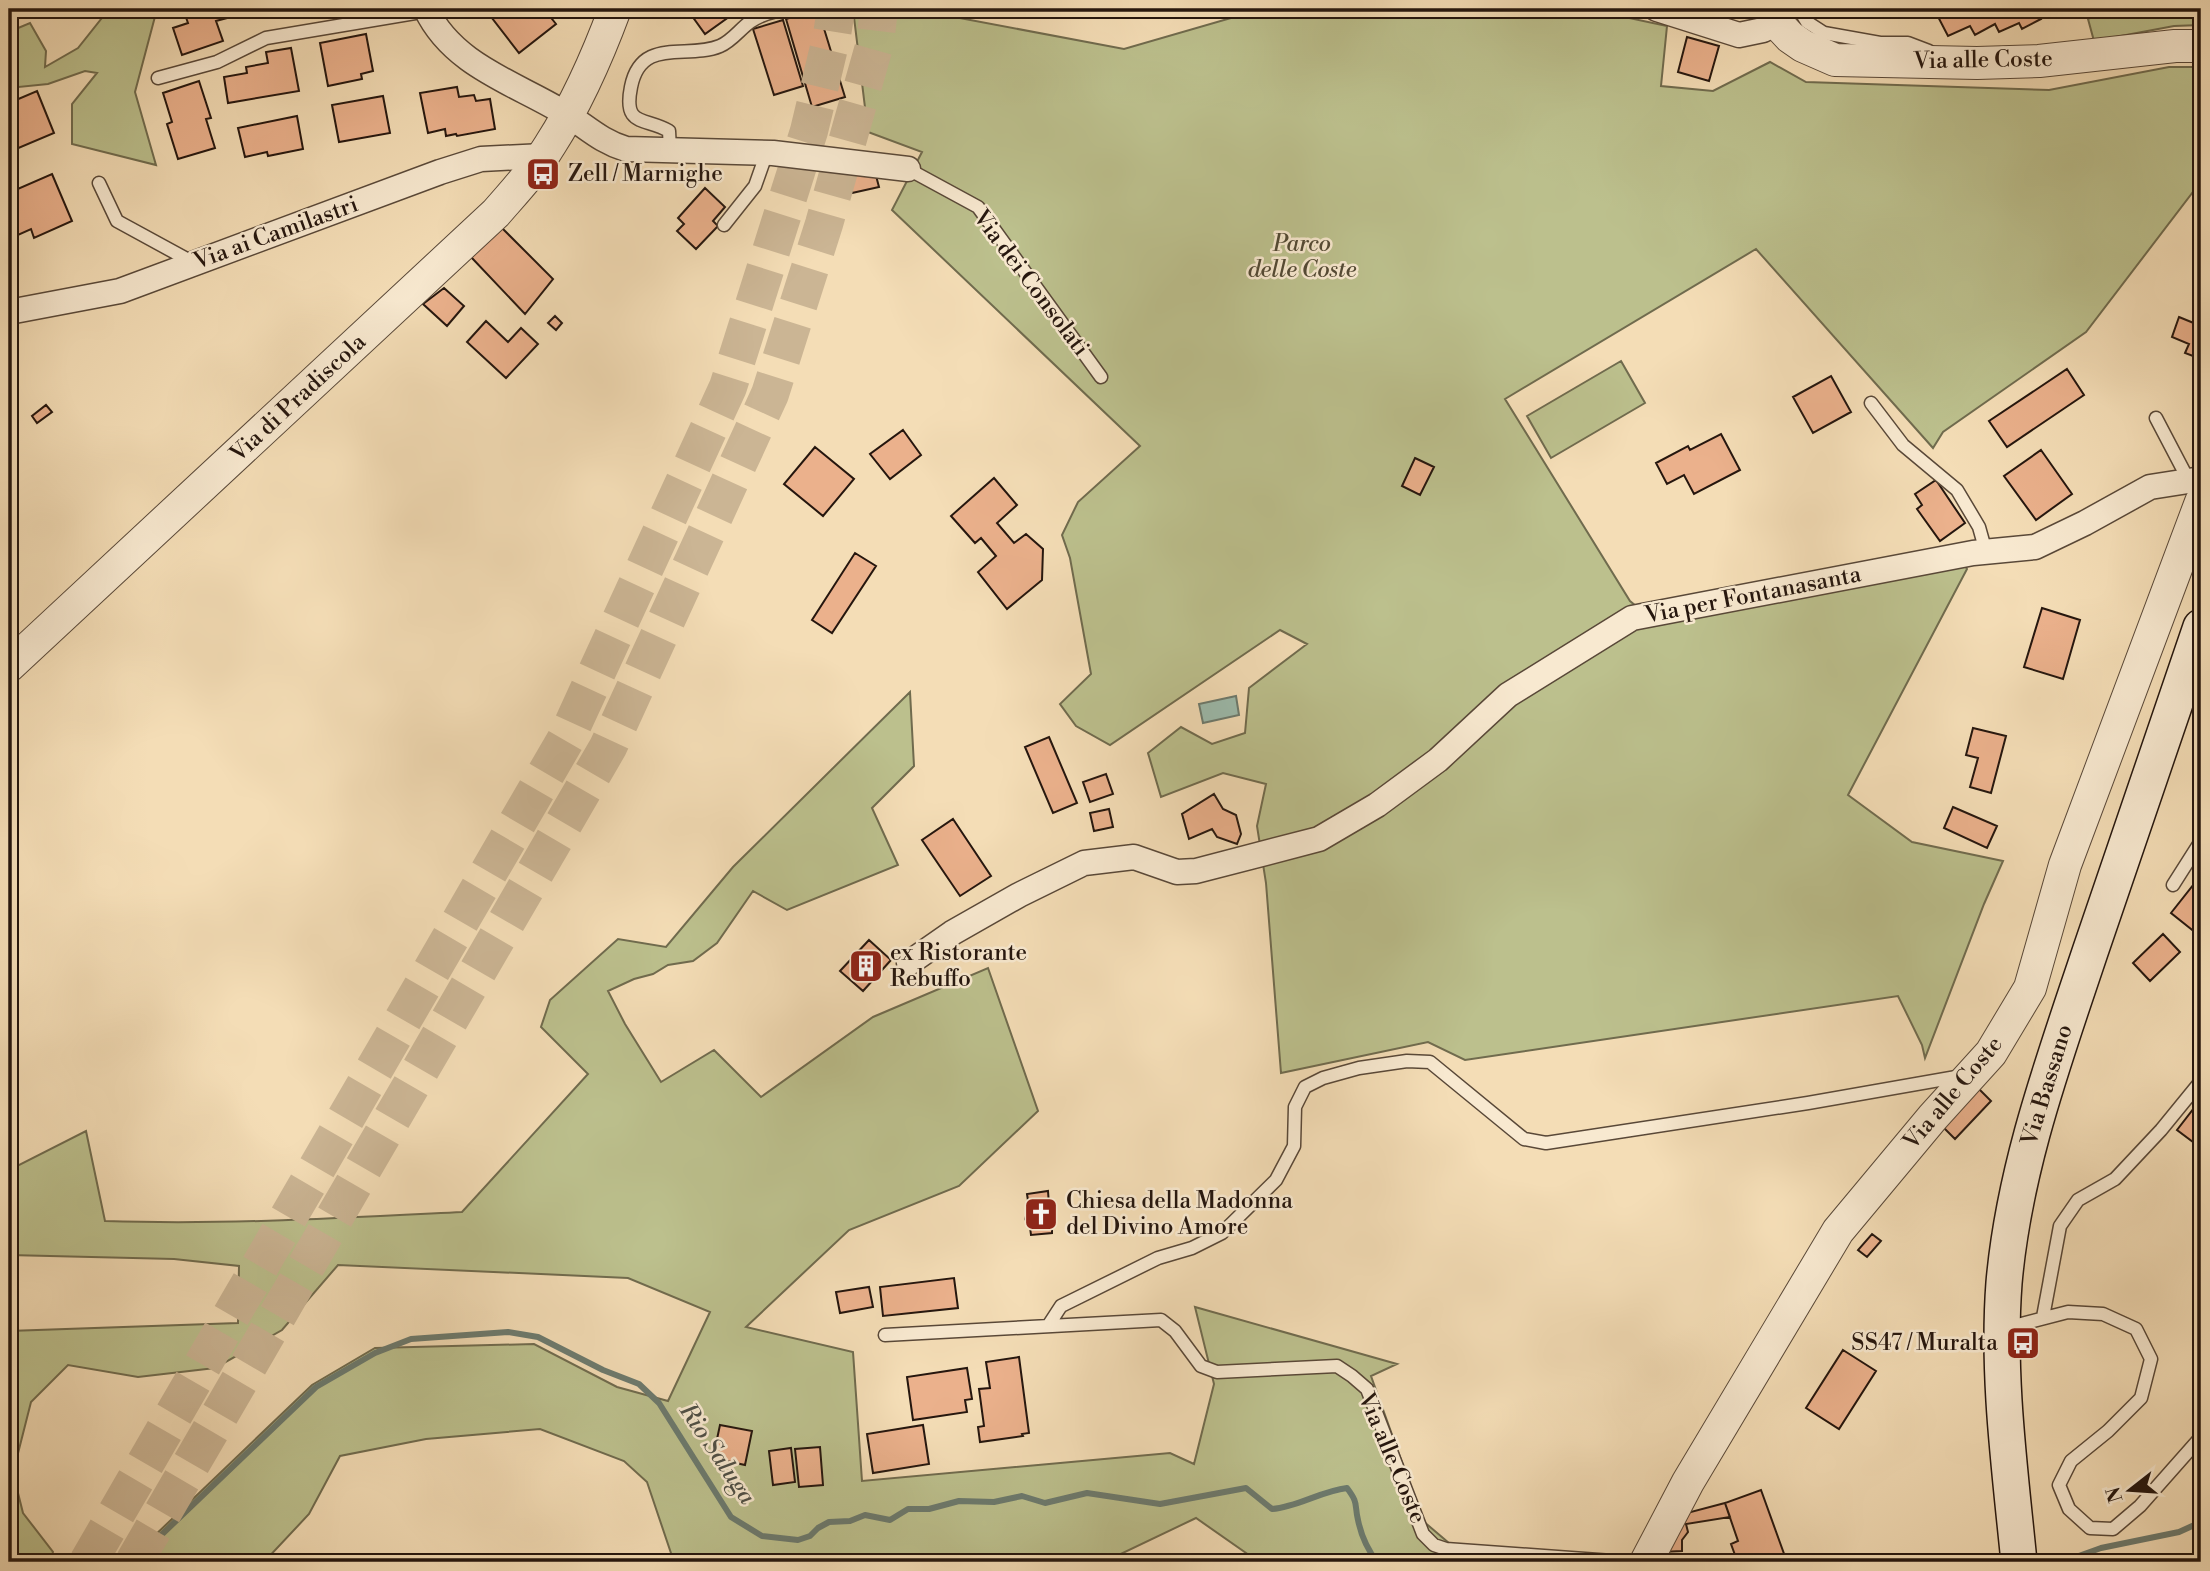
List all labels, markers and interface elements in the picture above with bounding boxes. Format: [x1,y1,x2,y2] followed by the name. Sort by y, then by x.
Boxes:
[1912,45,2053,75] street label: Via alle Coste
[524,155,562,193] bus stop icon: Zell / Marnighe
[568,160,723,188] place label: Zell / Marnighe
[189,190,362,276] street label: Via ai Camilastri
[966,204,1095,362] street label: Via dei Consolati
[1248,230,1357,284] park label: Parco delle Coste
[224,328,372,469] street label: Via di Pradiscola
[1641,560,1864,630] street label: Via per Fontanasanta
[890,939,1027,993] place label: ex Ristorante Rebuffo
[847,947,885,985] building icon: ex Ristorante Rebuffo
[2015,1021,2079,1150] street label: Via Bassano
[1897,1031,2008,1156] street label: Via alle Coste
[1066,1187,1293,1241] place label: Chiesa della Madonna del Divino Amore
[1022,1195,1060,1233] church icon: Chiesa della Madonna del Divino Amore
[2004,1324,2042,1362] bus stop icon: SS47 / Muralta
[1851,1329,1998,1357] place label: SS47 / Muralta
[1352,1388,1432,1528] street label: Via alle Coste
[672,1397,762,1511] water label: Rio Saluga
[2094,1456,2164,1526] north arrow
[2101,1484,2128,1505] text: N

